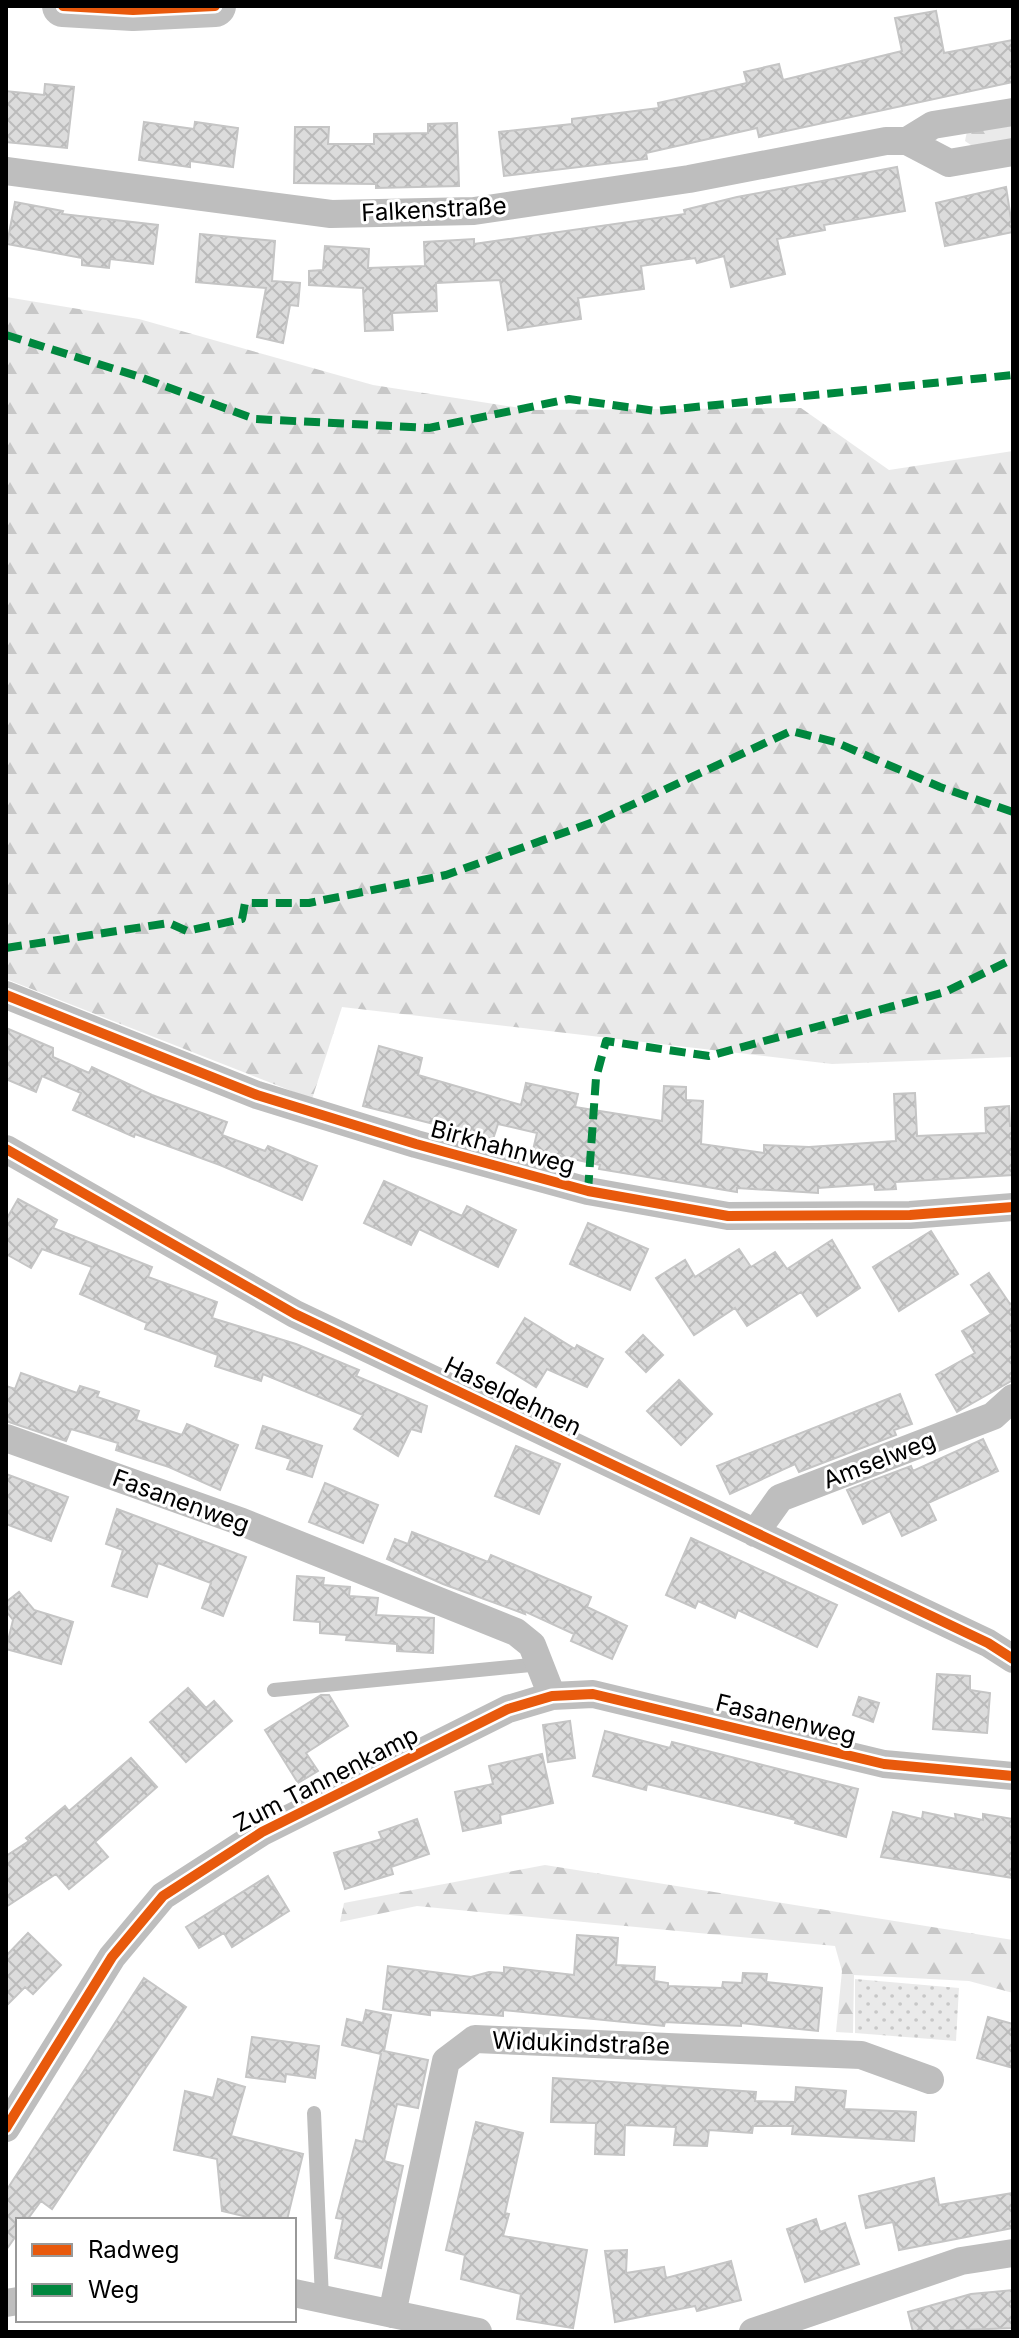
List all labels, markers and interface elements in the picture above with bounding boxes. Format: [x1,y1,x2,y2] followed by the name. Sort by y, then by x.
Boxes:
[361,191,507,227] street label: Falkenstraße
[428,1114,578,1180] street label: Birkhahnweg
[440,1350,586,1442] street label: Haseldehnen
[819,1425,939,1495] street label: Amselweg
[109,1463,253,1539] street label: Fasanenweg
[713,1688,859,1750] street label: Fasanenweg
[229,1720,423,1838] street label: Zum Tannenkamp
[492,2025,670,2061] street label: Widukindstraße
[16,2218,296,2322] legend
[88,2235,179,2264] text: Radweg
[88,2275,139,2304] text: Weg

